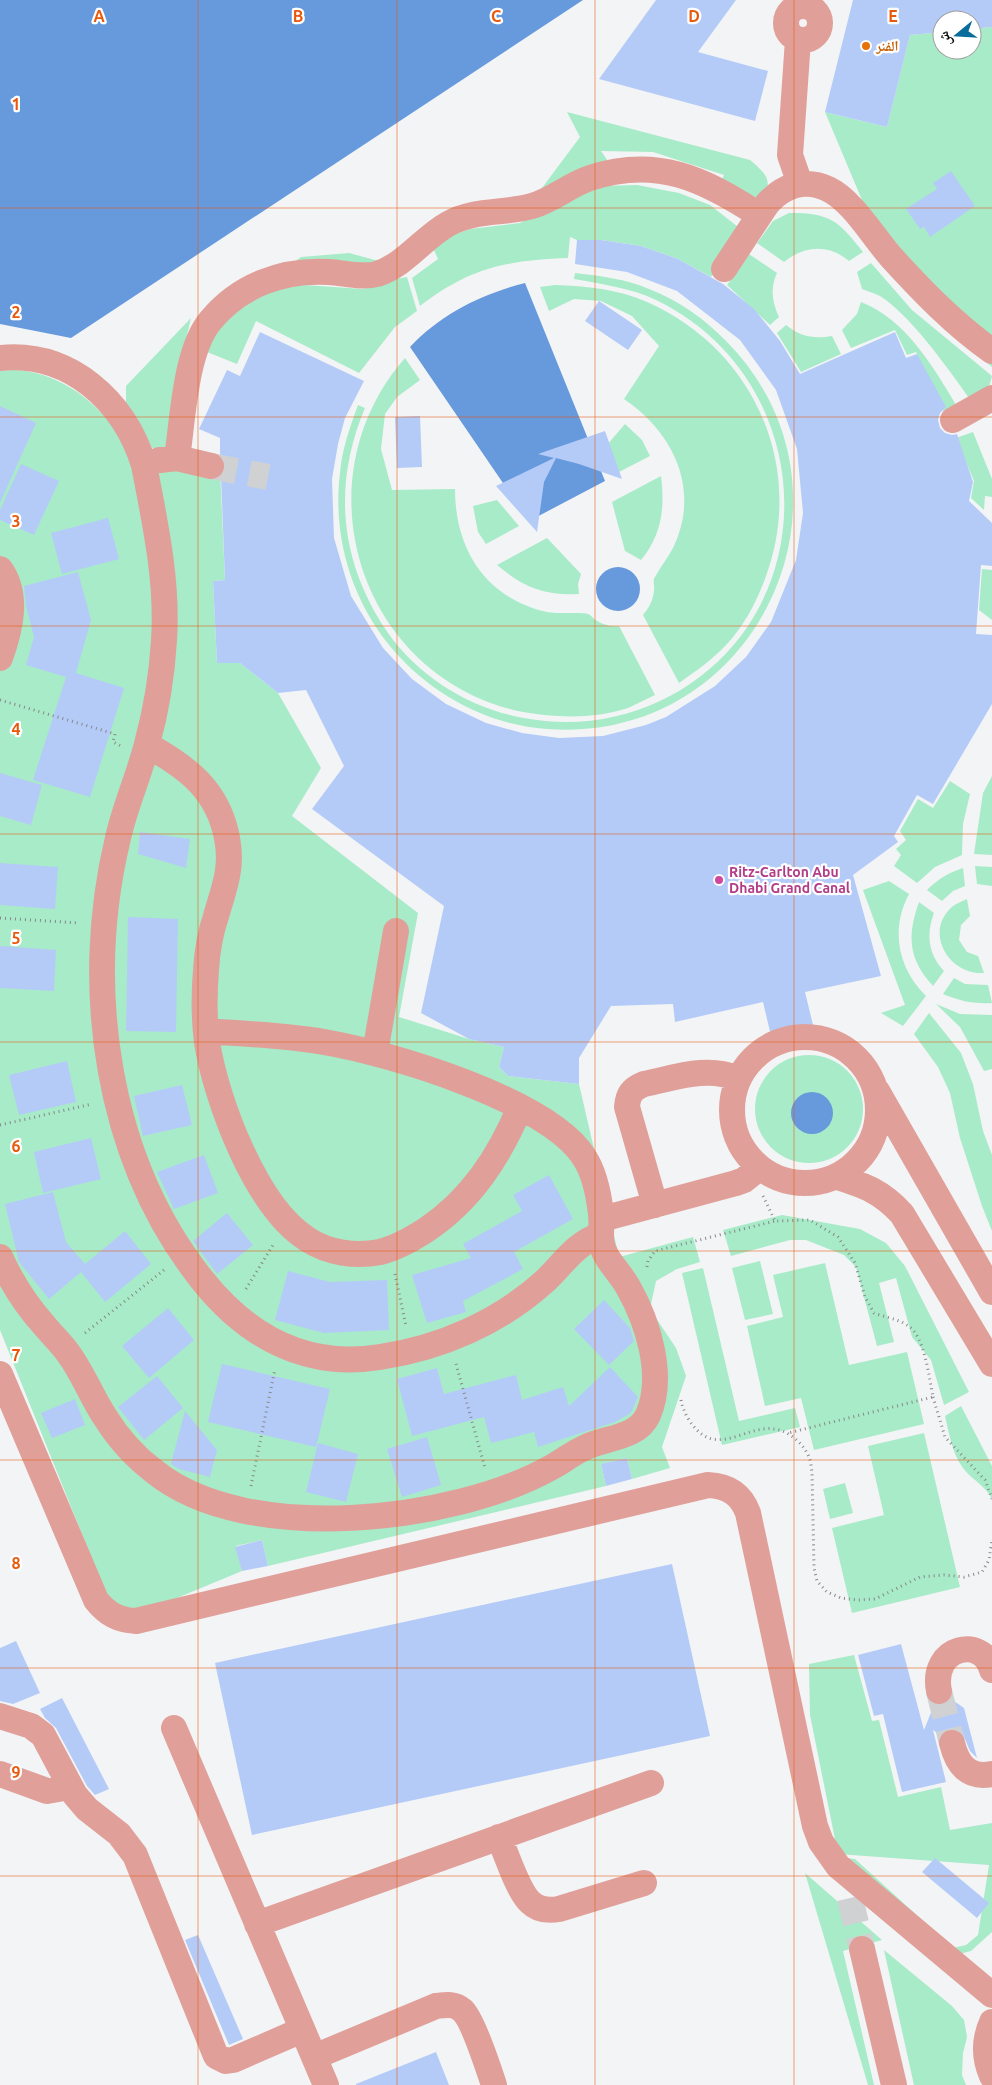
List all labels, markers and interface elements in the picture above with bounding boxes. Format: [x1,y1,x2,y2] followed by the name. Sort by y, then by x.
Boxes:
[93,7,105,25] text: A
[293,7,303,25] text: B
[491,7,501,25] text: C
[688,7,700,25] text: D
[888,7,898,25] text: E
[932,10,982,60] north arrow
[935,29,955,49] text: ش
[875,38,898,54] place label: الفنر
[860,40,872,52] marker: الفنر
[11,95,21,113] text: 1
[11,303,21,321] text: 2
[11,512,21,530] text: 3
[11,720,21,738] text: 4
[729,864,850,896] place label: Ritz-Carlton Abu Dhabi Grand Canal
[713,874,725,886] marker: Ritz-Carlton Abu Dhabi Grand Canal
[11,929,21,947] text: 5
[11,1137,21,1155] text: 6
[11,1346,21,1364] text: 7
[11,1554,21,1572] text: 8
[11,1763,21,1781] text: 9

